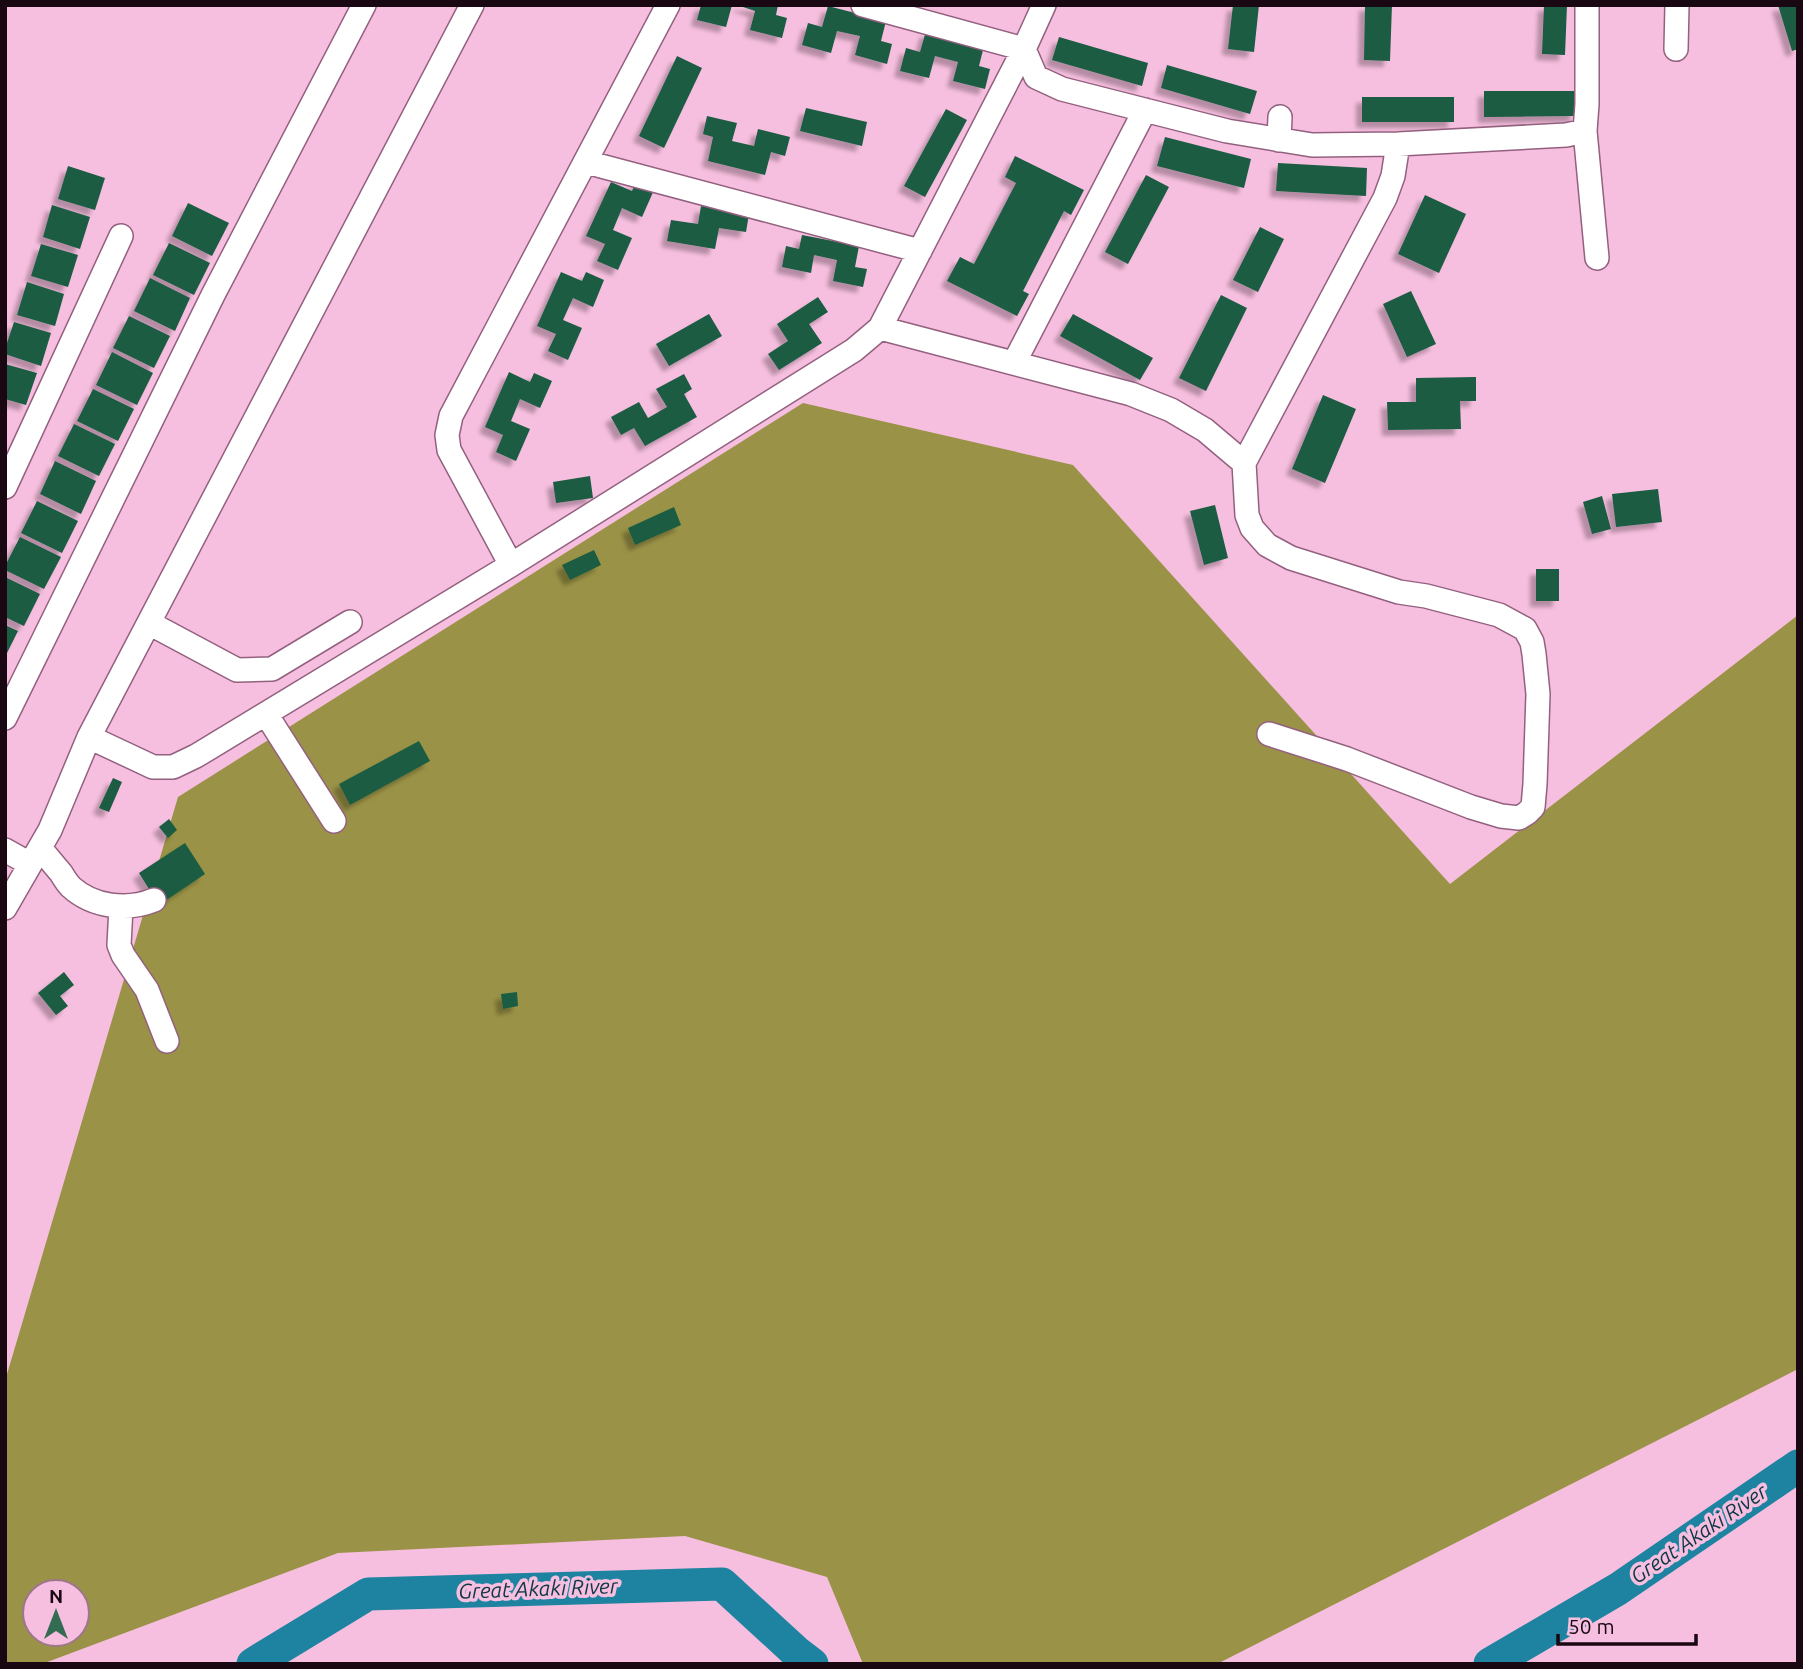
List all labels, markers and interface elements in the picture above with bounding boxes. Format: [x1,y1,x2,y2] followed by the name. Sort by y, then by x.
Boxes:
[1626,1478,1772,1588] water label: Great Akaki River
[458,1573,619,1603] water label: Great Akaki River
[21,1578,91,1648] north arrow
[49,1585,63,1607] text: N
[1558,1602,1696,1646] scale bar
[1568,1614,1615,1638] text: 50 m

